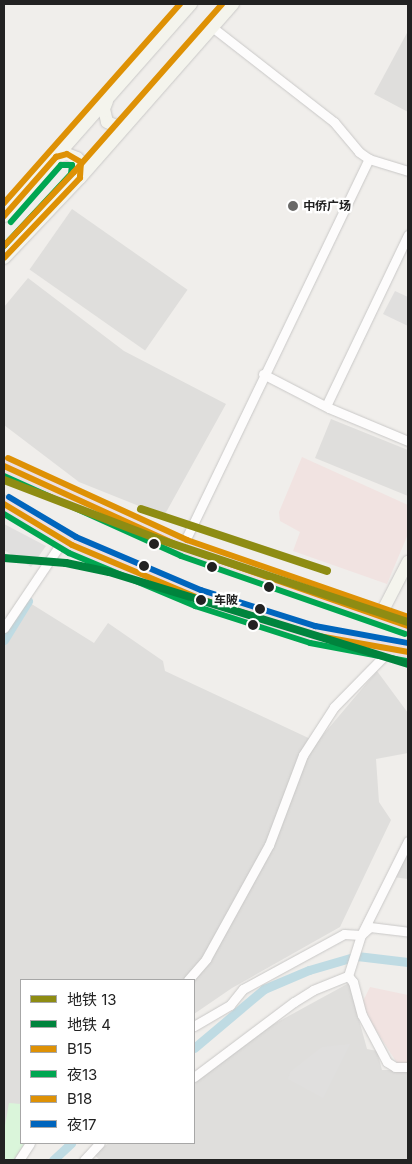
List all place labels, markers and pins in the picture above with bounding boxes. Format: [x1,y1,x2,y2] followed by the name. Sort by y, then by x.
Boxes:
[303,199,351,213] place label: 中侨广场
[287,200,299,212] marker: 中侨广场
[149,539,159,549] unlabelled marker
[139,561,149,571] unlabelled marker
[207,562,217,572] unlabelled marker
[264,582,274,592] unlabelled marker
[192,591,210,609] marker: 车陂
[214,593,238,607] place label: 车陂
[255,604,265,614] unlabelled marker
[248,620,258,630] unlabelled marker

